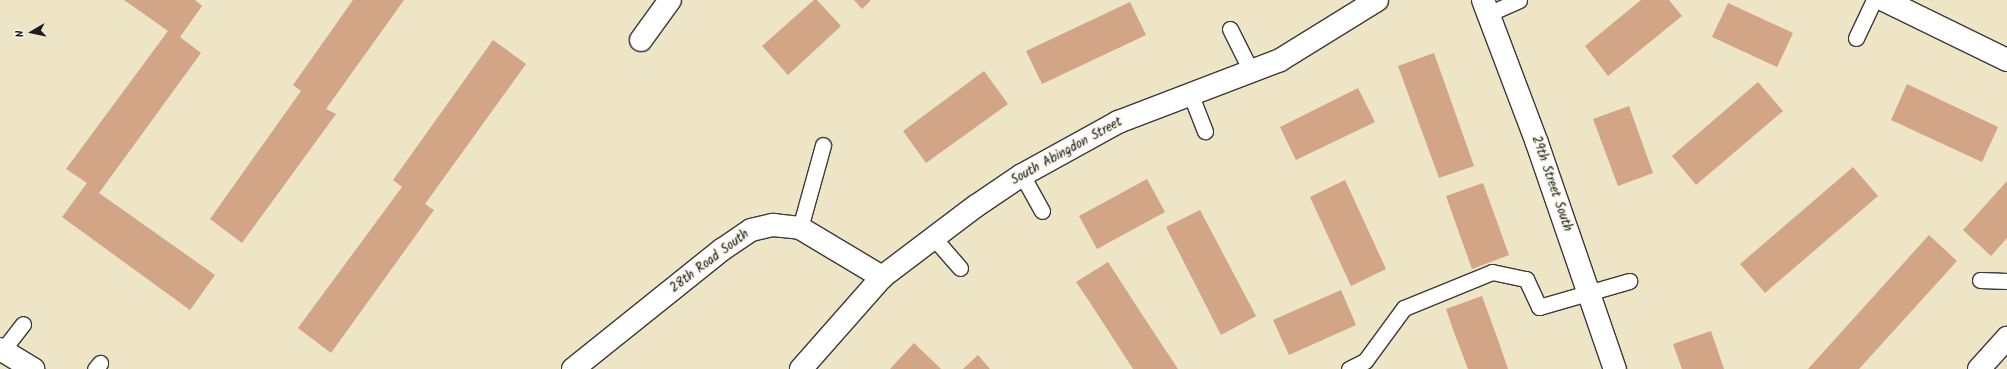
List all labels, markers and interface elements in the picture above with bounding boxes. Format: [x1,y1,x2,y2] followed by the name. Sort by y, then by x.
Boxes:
[12,12,52,52] north arrow
[11,29,30,39] text: N
[1009,115,1125,189] street label: South Abingdon Street
[1527,134,1575,234] street label: 29th Street South
[667,227,753,297] street label: 28th Road South

